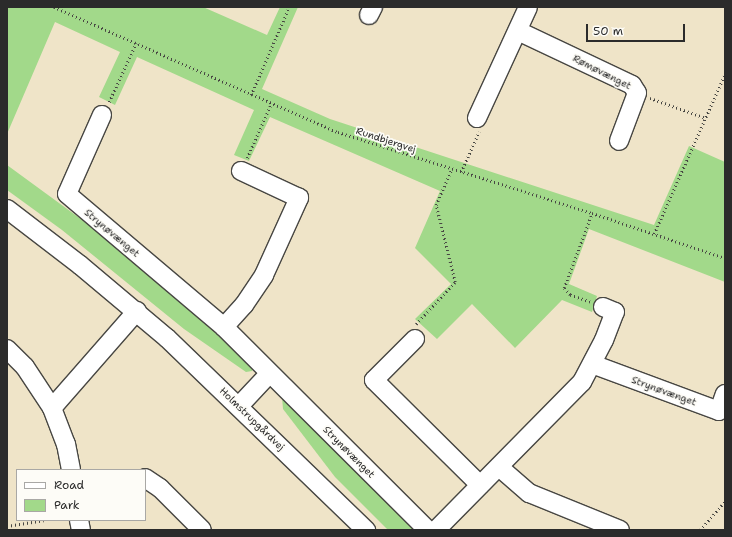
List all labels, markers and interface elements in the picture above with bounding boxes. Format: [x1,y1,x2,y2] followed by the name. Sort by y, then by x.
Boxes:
[588,16,687,42] scale bar
[593,23,623,39] text: 50 m
[571,52,633,92] street label: Rømøvænget
[354,125,418,155] street label: Rundbjergvej
[82,206,142,260] street label: Strynøvænget
[630,374,698,408] street label: Strynøvænget
[217,385,287,453] street label: Holmstrupgårdvej
[321,424,377,480] street label: Strynøvænget
[16,469,146,521] legend
[54,477,84,493] text: Road
[54,497,80,513] text: Park

